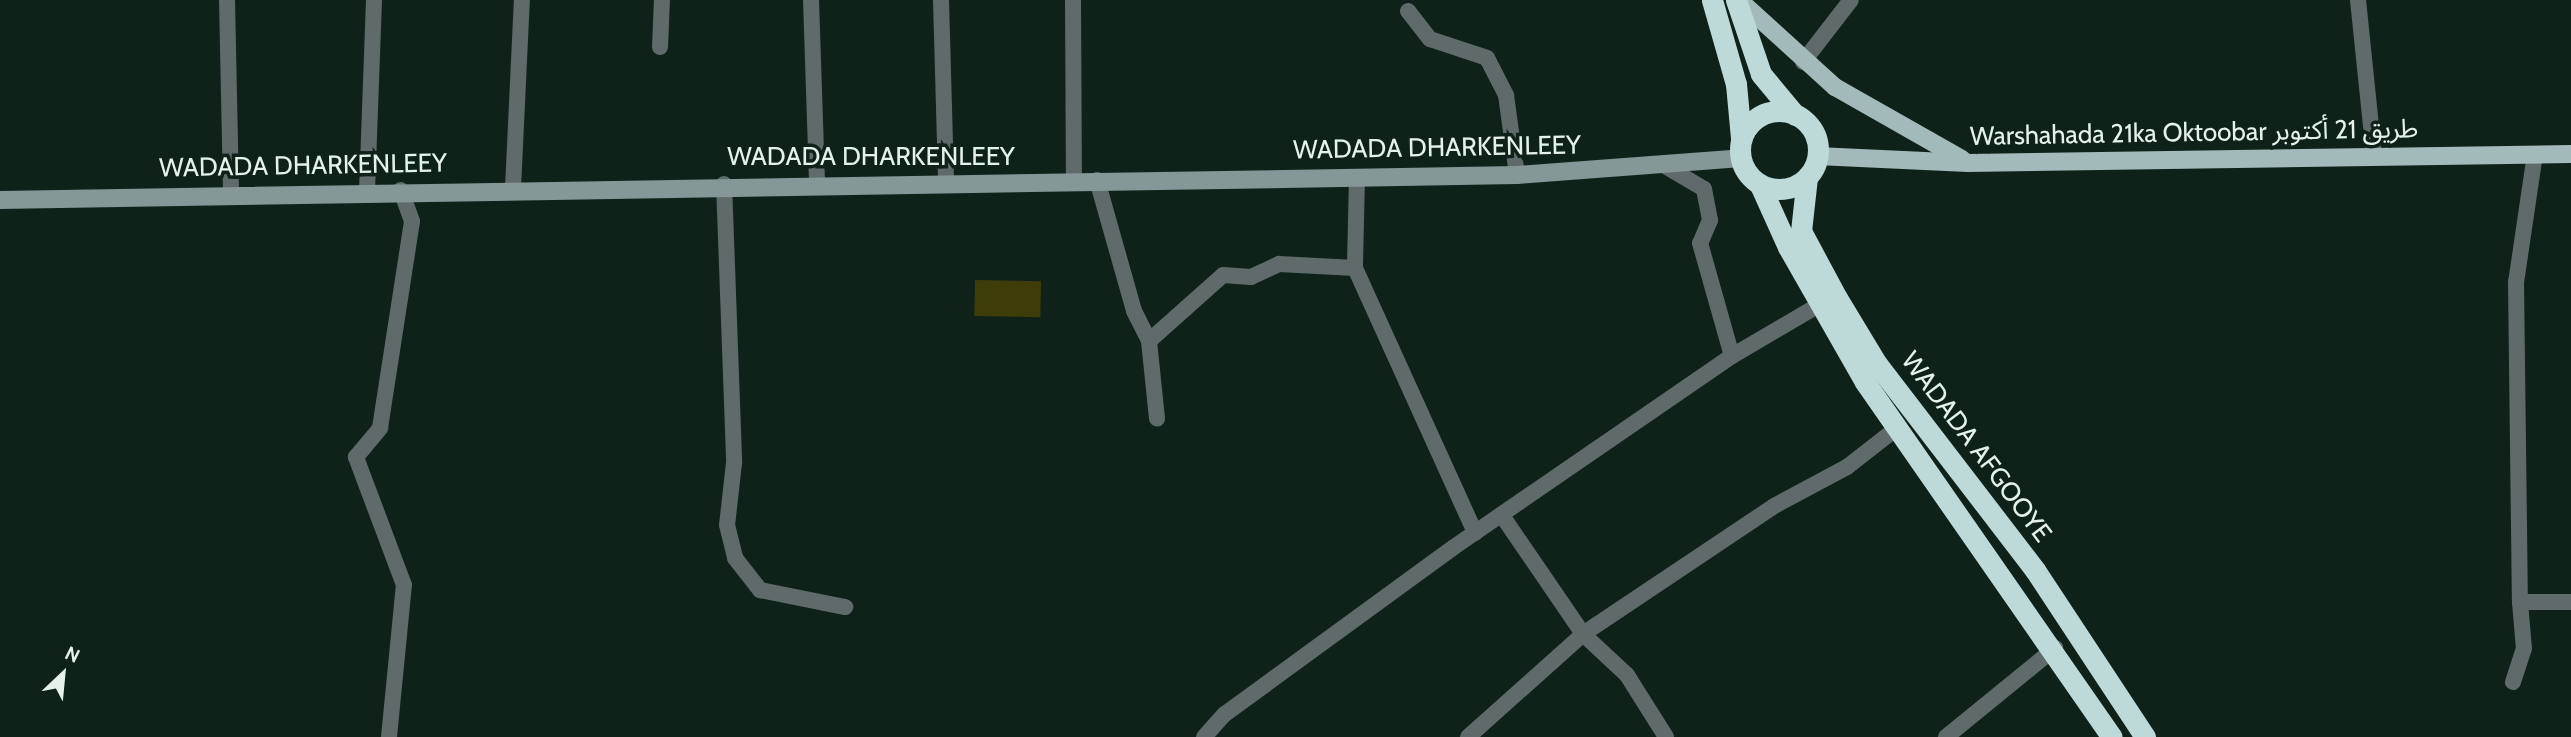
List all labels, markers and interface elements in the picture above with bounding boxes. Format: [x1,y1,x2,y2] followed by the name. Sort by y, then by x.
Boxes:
[1970,113,2418,153] street label: Warshahada 21ka Oktoobar طريق 21 أكتوبر
[1293,130,1581,166] street label: WADADA DHARKENLEEY
[727,141,1015,173] street label: WADADA DHARKENLEEY
[159,148,447,184] street label: WADADA DHARKENLEEY
[1894,346,2058,548] street label: WADADA AFGOOYE
[28,639,98,709] north arrow
[61,641,84,668] text: N

